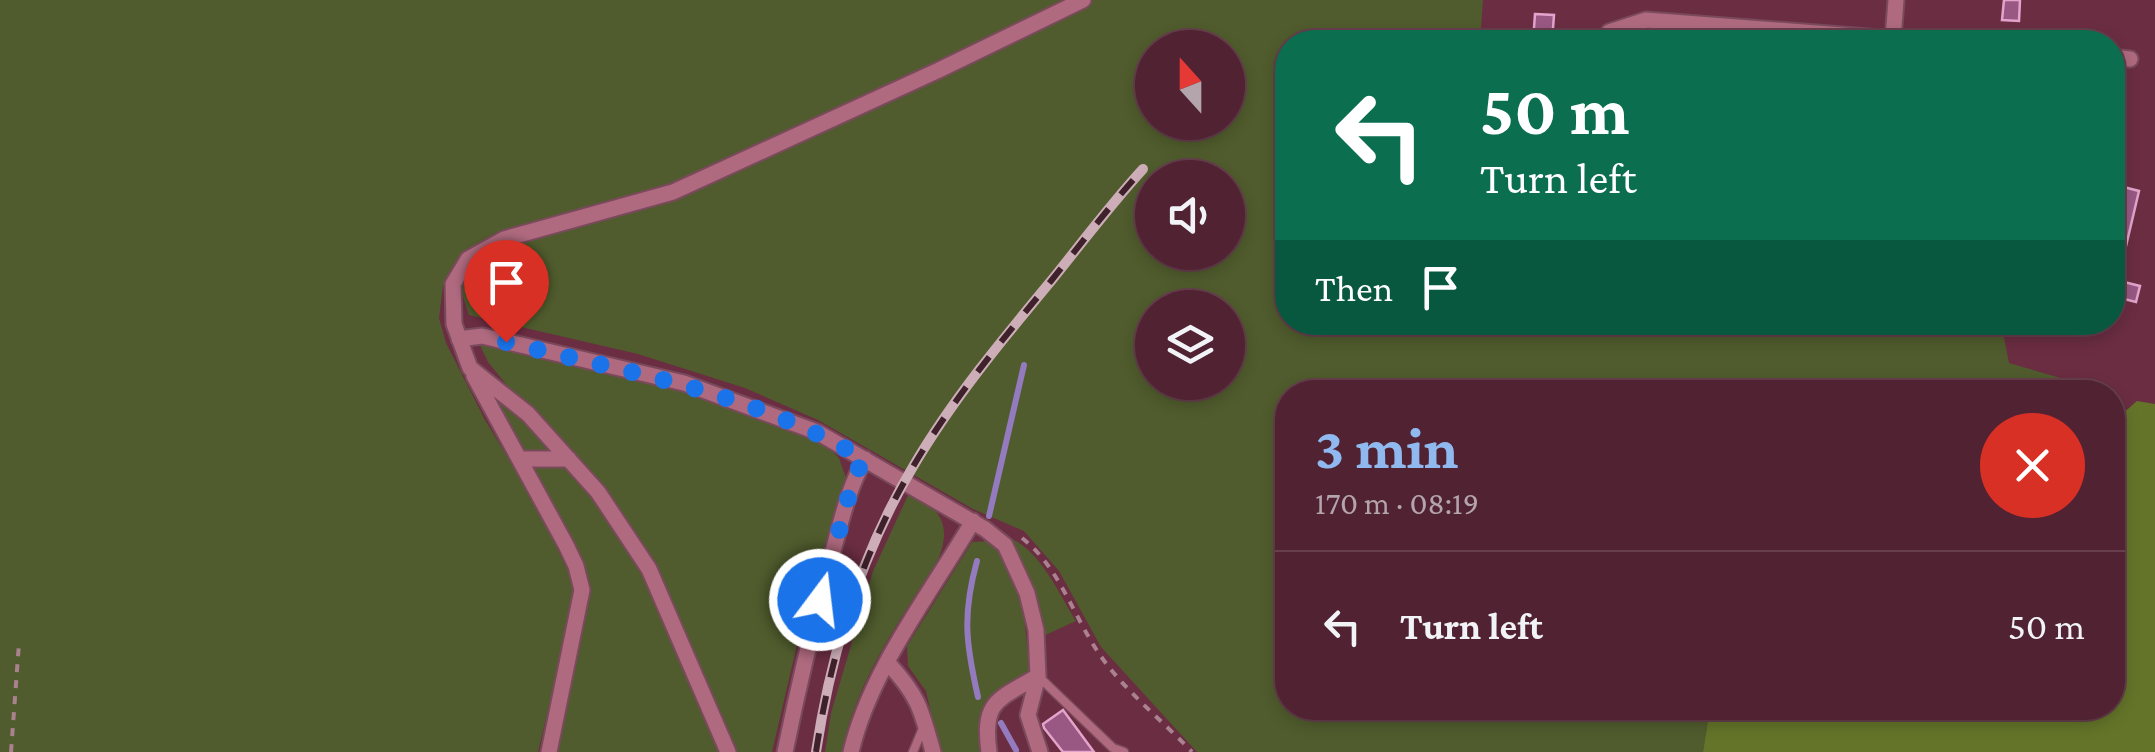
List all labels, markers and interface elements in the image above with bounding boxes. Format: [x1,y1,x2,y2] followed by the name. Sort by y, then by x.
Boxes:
[1135,30,1245,140] north arrow
[1135,30,1245,400] map controls
[1315,70,1445,200] icon: left
[1480,71,1630,149] text: 50 m
[1480,153,1637,203] text: Turn left
[1135,160,1245,270] button: sound
[464,240,549,343] pin
[479,255,534,310] icon: arrive
[1413,260,1468,315] icon: arrive
[1315,267,1393,309] text: Then
[1135,290,1245,400] button: layers
[1980,413,2085,518] button: close
[1315,414,1459,481] text: 3 min
[1315,485,1479,521] text: 170 m · 08:19
[768,548,872,652] position arrow
[1315,599,1370,654] icon: left
[1400,605,1543,647] text: Turn left
[2008,605,2085,647] text: 50 m

